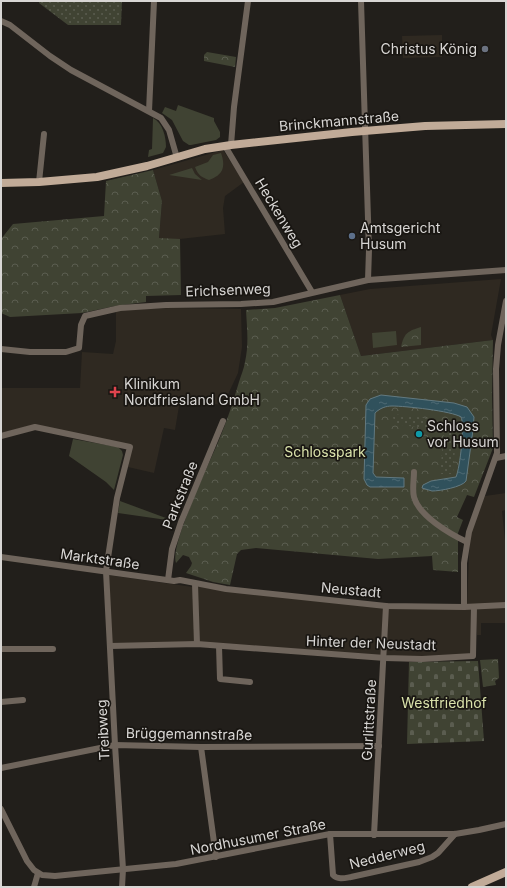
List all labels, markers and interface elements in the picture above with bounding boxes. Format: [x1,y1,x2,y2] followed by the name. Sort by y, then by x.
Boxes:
[381,40,477,57] place label: Christus König
[480,44,490,54] marker: Christus König
[278,107,400,134] street label: Brinckmannstraße
[252,175,307,251] street label: Heckenweg
[360,219,441,252] place label: Amtsgericht Husum
[347,231,357,241] marker: Amtsgericht Husum
[185,280,271,299] street label: Erichsenweg
[124,375,260,408] place label: Klinikum Nordfriesland GmbH
[109,386,121,398] marker: Klinikum Nordfriesland GmbH
[427,417,499,450] place label: Schloss vor Husum
[414,429,424,439] marker: Schloss vor Husum
[284,443,366,460] park label: Schlosspark
[158,458,201,531] street label: Parkstraße
[59,545,141,572] street label: Marktstraße
[320,578,382,601] street label: Neustadt
[306,632,437,653] street label: Hinter der Neustadt
[358,679,379,761] street label: Gurlittstraße
[401,694,487,711] park label: Westfriedhof
[92,699,113,761] street label: Treibweg
[126,724,252,743] street label: Brüggemannstraße
[189,815,327,858] street label: Nordhusumer Straße
[347,837,426,872] street label: Nedderweg

